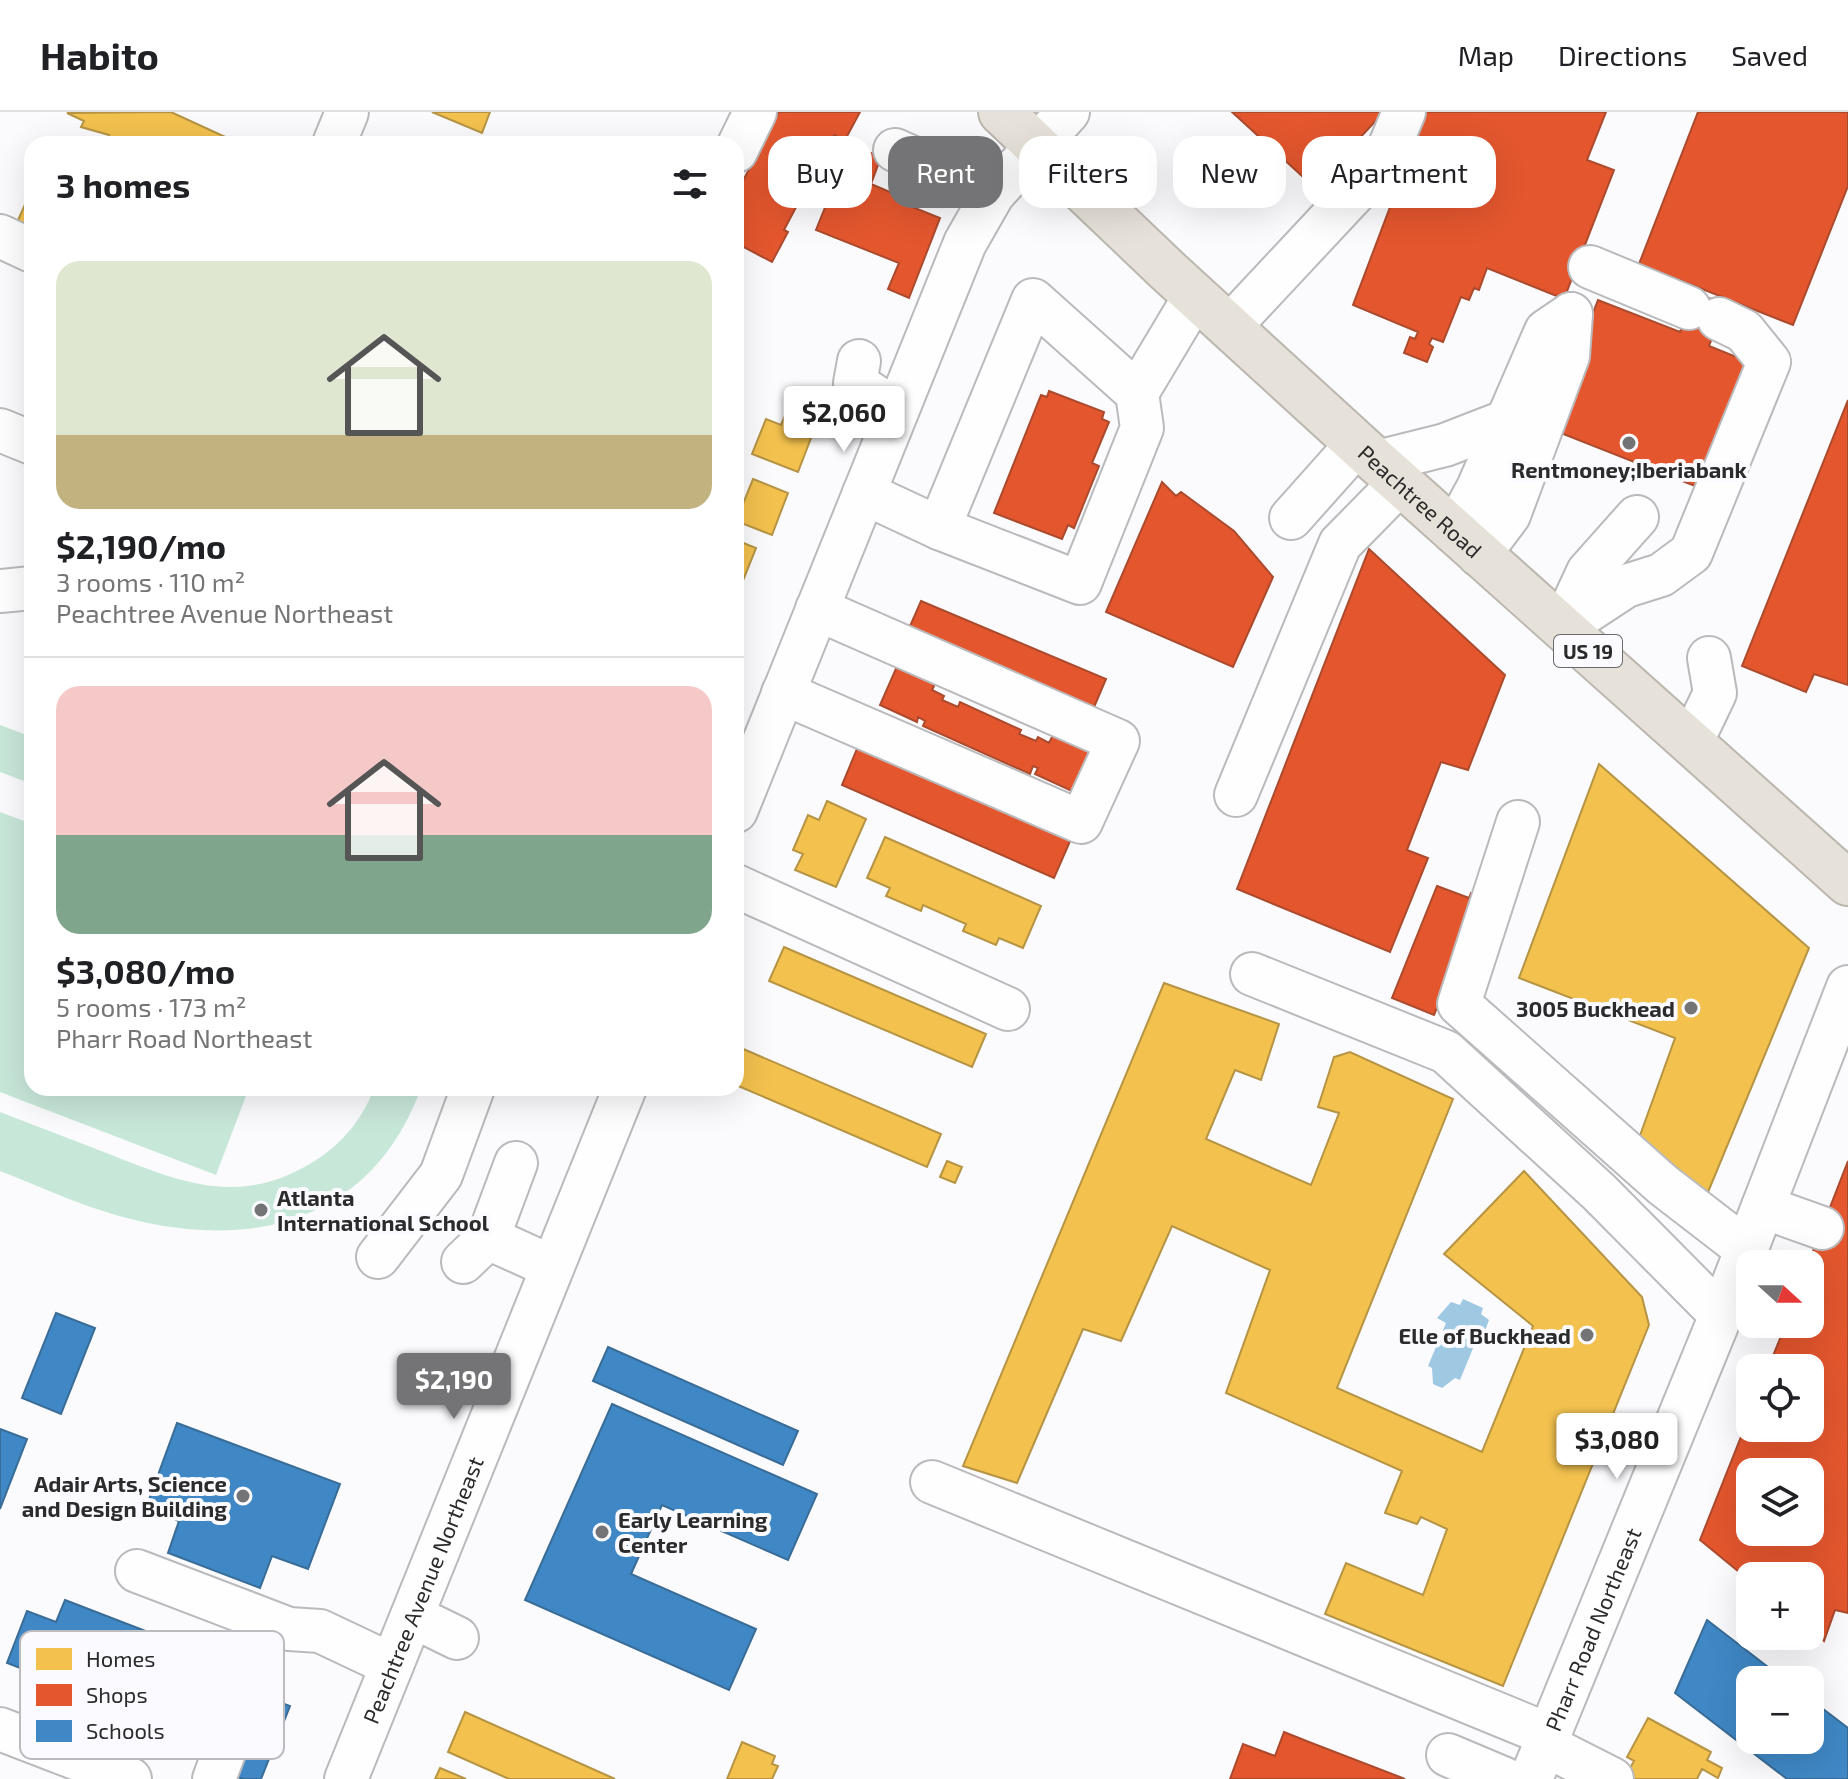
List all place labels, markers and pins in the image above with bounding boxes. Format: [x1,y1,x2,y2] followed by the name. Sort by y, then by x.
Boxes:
[779,386,909,454] pin: $2,060
[1620,434,1638,452] marker: Rentmoney;Iberiabank
[1511,456,1748,483] place label: Rentmoney;Iberiabank
[1516,995,1675,1021] place label: 3005 Buckhead
[1682,999,1700,1017] marker: 3005 Buckhead
[277,1184,490,1235] place label: Atlanta International School
[252,1201,270,1219] marker: Atlanta International School
[1399,1322,1571,1348] place label: Elle of Buckhead
[1578,1326,1596,1344] marker: Elle of Buckhead
[389,1353,519,1421] pin: $2,190
[1552,1413,1682,1481] pin: $3,080
[22,1470,227,1521] place label: Adair Arts, Science and Design Building
[234,1487,252,1505] marker: Adair Arts, Science and Design Building
[618,1506,768,1557] place label: Early Learning Center
[593,1523,611,1541] marker: Early Learning Center

